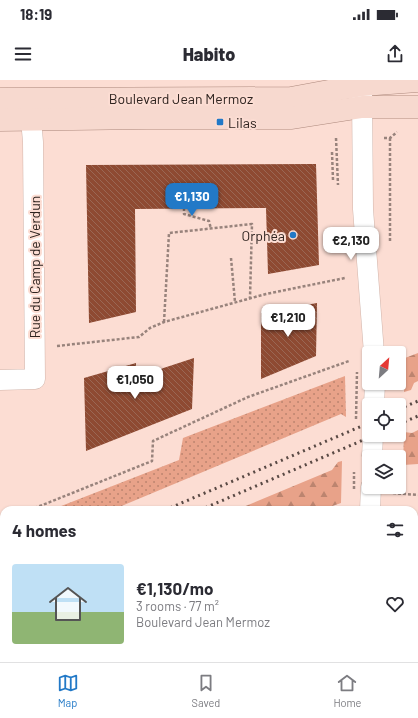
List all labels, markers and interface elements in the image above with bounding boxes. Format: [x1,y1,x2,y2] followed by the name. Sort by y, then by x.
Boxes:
[20,5,52,23] text: 18:19
[12,43,34,65] icon: menu
[183,43,235,65] text: Habito
[384,43,406,65] icon: share
[109,90,253,107] street label: Boulevard Jean Mermoz
[228,114,257,131] place label: Lilas
[215,117,225,127] marker: Lilas
[159,183,225,217] pin: €1,130
[174,188,210,204] text: €1,130
[26,196,43,338] street label: Rue du Camp de Verdun
[241,227,285,244] place label: Orphéa
[318,227,384,261] pin: €2,130
[288,230,298,240] marker: Orphéa
[332,232,370,248] text: €2,130
[255,304,321,338] pin: €1,210
[270,309,306,325] text: €1,210
[362,346,406,390] north arrow
[362,346,406,494] map controls
[102,366,168,400] pin: €1,050
[116,371,154,387] text: €1,050
[362,398,406,442] button: locate
[362,450,406,494] button: layers
[384,519,406,541] icon: filters
[12,520,76,540] text: 4 homes
[136,578,213,598] text: €1,130/mo
[44,580,92,628] icon: home
[384,593,406,615] icon: heart
[136,598,219,614] text: 3 rooms · 77 m²
[136,614,270,630] text: Boulevard Jean Mermoz
[57,672,79,709] tab: Map
[192,672,220,709] tab: Saved
[333,672,361,709] tab: Home

